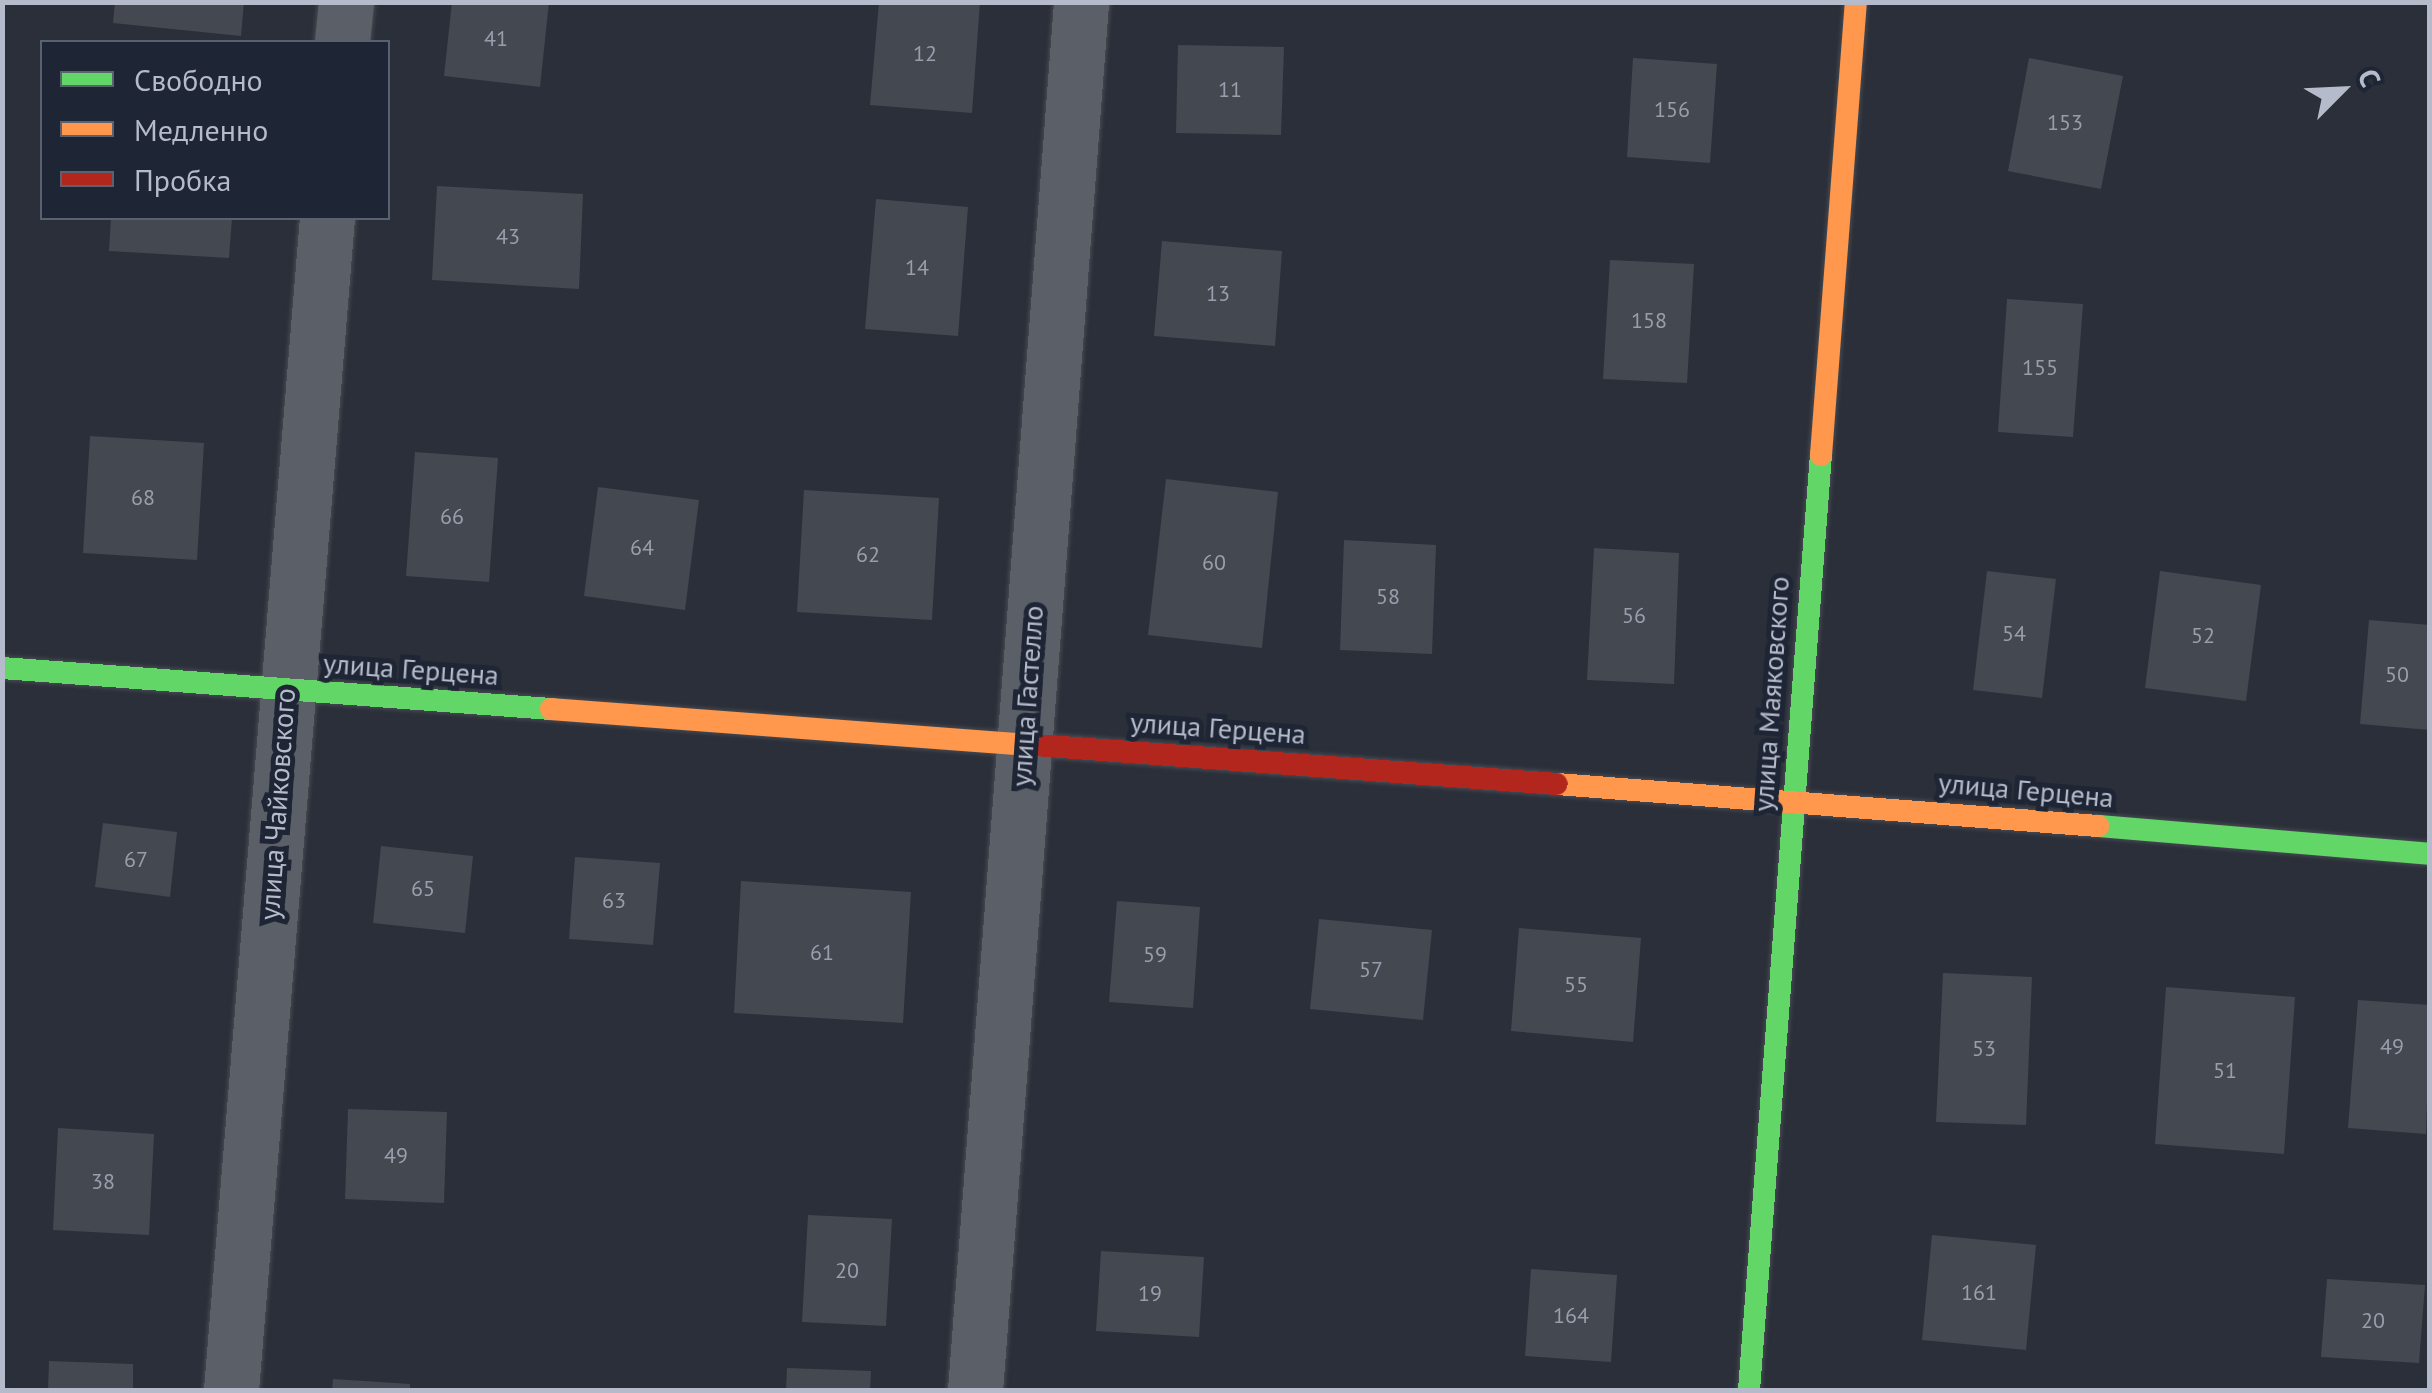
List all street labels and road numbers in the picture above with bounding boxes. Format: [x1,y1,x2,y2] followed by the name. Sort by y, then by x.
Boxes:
[1746,575,1796,813] street label: улица Маяковского
[1004,604,1050,788] street label: улица Гастелло
[322,646,500,692] street label: улица Герцена
[252,687,302,921] street label: улица Чайковского
[1129,705,1307,751] street label: улица Герцена
[1937,766,2115,814] street label: улица Герцена

